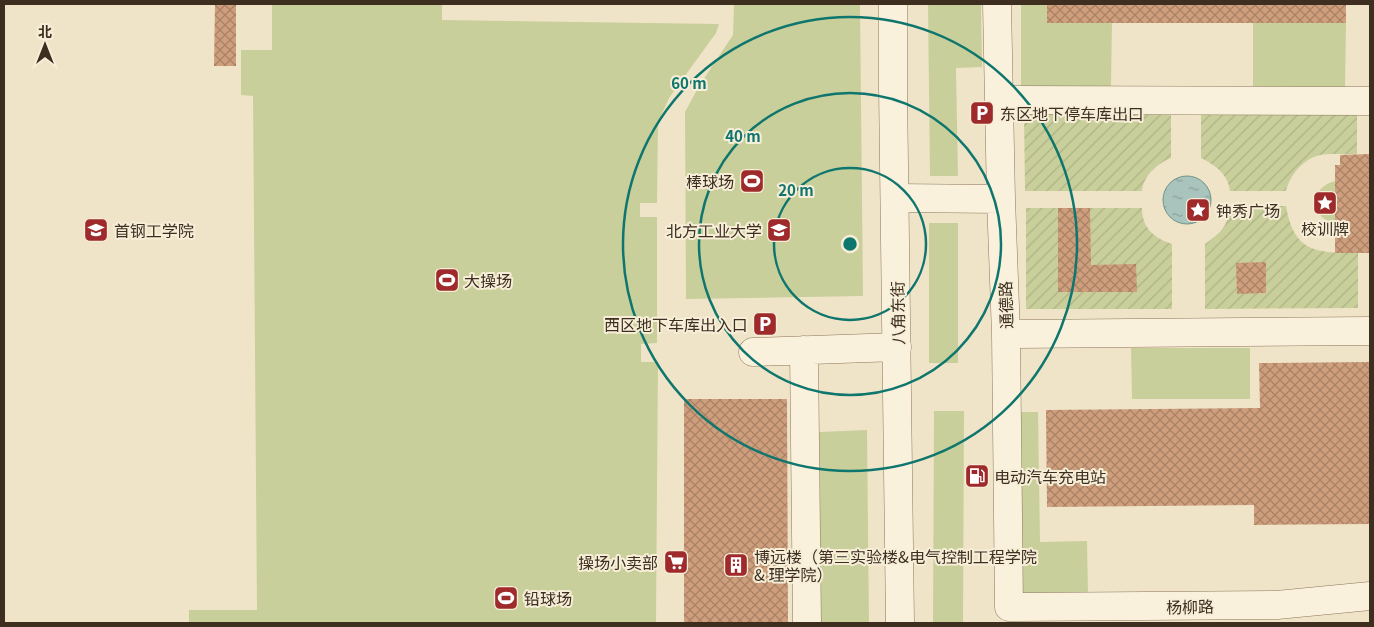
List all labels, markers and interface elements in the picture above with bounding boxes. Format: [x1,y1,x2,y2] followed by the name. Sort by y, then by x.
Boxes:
[20,20,70,70] north arrow
[38,21,52,41] text: 北
[671,72,707,93] text: 60 m
[969,100,995,126] parking icon: 东区地下停车库出口
[1000,101,1144,125] place label: 东区地下停车库出口
[725,125,761,146] text: 40 m
[739,168,765,194] sports icon: 棒球场
[686,169,734,193] place label: 棒球场
[778,179,814,200] text: 20 m
[1312,190,1338,216] place icon: 校训牌
[1185,197,1211,223] place icon: 钟秀广场
[1216,198,1280,222] place label: 钟秀广场
[1301,216,1349,240] place label: 校训牌
[83,217,109,243] school or university icon: 首钢工学院
[766,217,792,243] school or university icon: 北方工业大学
[114,218,194,242] place label: 首钢工学院
[666,218,762,242] place label: 北方工业大学
[841,235,859,253] centre of rings
[434,267,460,293] sports icon: 大操场
[464,268,512,292] place label: 大操场
[884,281,910,345] street label: 八角东街
[992,281,1018,329] street label: 通德路
[752,311,778,337] parking icon: 西区地下车库出入口
[604,312,748,336] place label: 西区地下车库出入口
[964,463,990,489] fuel station icon: 电动汽车充电站
[994,464,1106,488] place label: 电动汽车充电站
[754,544,1037,586] place label: 博远楼（第三实验楼&电气控制工程学院 & 理学院）
[663,549,689,575] supermarket icon: 操场小卖部
[578,550,658,574] place label: 操场小卖部
[723,552,749,578] building icon: 博远楼（第三实验楼&电气控制工程学院 & 理学院）
[493,585,519,611] sports icon: 铅球场
[524,586,572,610] place label: 铅球场
[1166,594,1214,618] street label: 杨柳路

